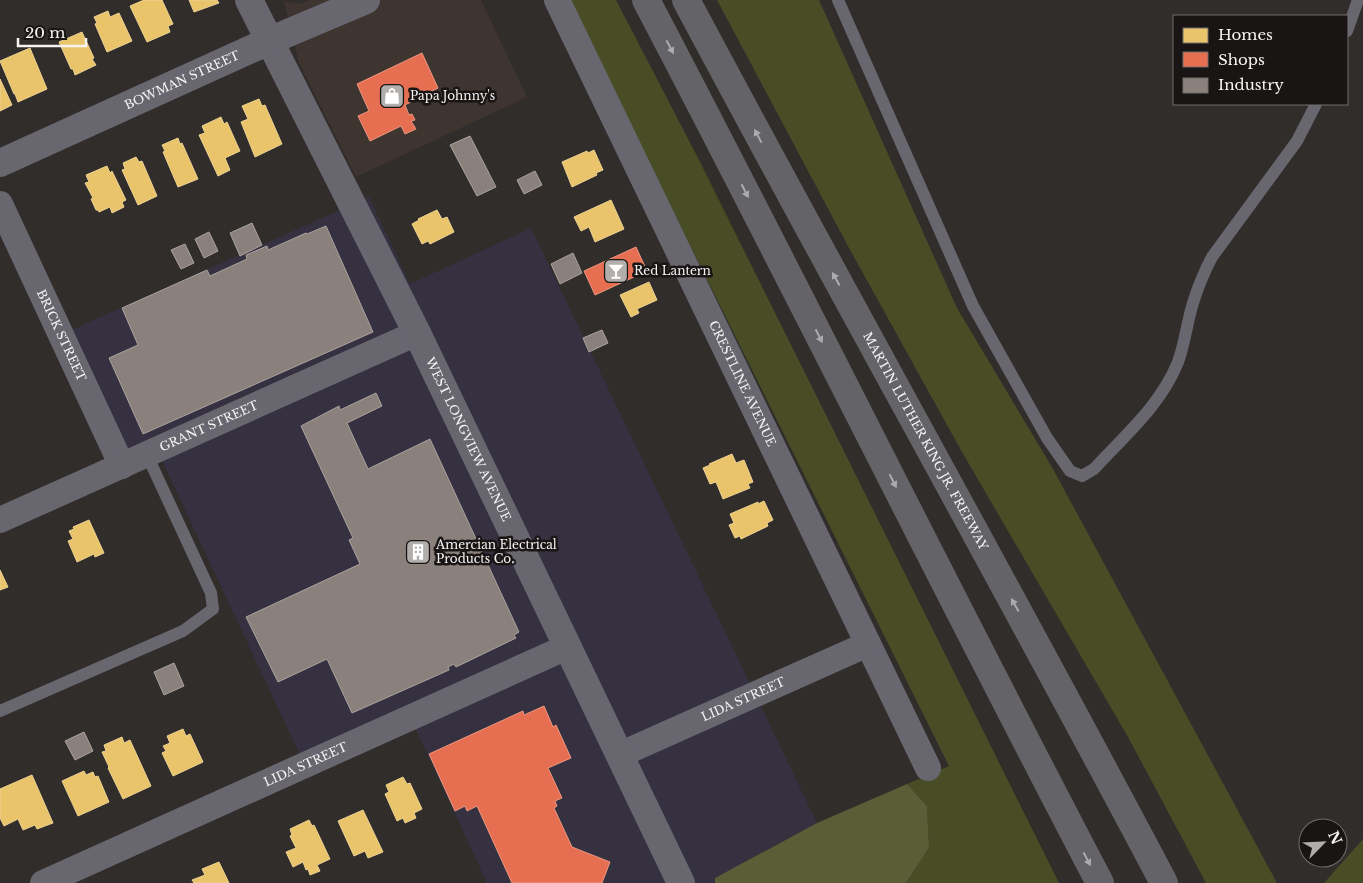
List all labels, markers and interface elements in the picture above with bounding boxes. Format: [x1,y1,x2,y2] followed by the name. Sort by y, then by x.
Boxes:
[18,15,85,47] scale bar
[1173,15,1348,105] legend
[25,23,65,42] text: 20 m
[1218,25,1273,44] text: Homes
[666,40,674,54] one-way arrow
[122,47,242,113] street label: BOWMAN STREET
[1218,50,1265,69] text: Shops
[1218,75,1284,94] text: Industry
[379,83,405,109] shop icon: Papa Johnny's
[410,88,495,103] place label: Papa Johnny's
[754,129,762,143] one-way arrow
[741,184,749,198] one-way arrow
[603,258,629,284] bar icon: Red Lantern
[634,263,711,278] place label: Red Lantern
[832,272,840,286] one-way arrow
[34,287,90,384] street label: BRICK STREET
[706,318,780,449] street label: CRESTLINE AVENUE
[815,329,823,343] one-way arrow
[860,329,992,553] street label: MARTIN LUTHER KING JR. FREEWAY
[422,354,514,524] street label: WEST LONGVIEW AVENUE
[157,397,261,454] street label: GRANT STREET
[889,473,897,488] one-way arrow
[435,537,557,566] place label: Amercian Electrical Products Co.
[405,539,431,565] building icon: Amercian Electrical Products Co.
[1011,598,1019,613] one-way arrow
[699,674,788,724] street label: LIDA STREET
[261,739,350,790] street label: LIDA STREET
[1298,818,1348,868] north arrow
[1324,828,1346,847] text: N
[1083,851,1091,866] one-way arrow

